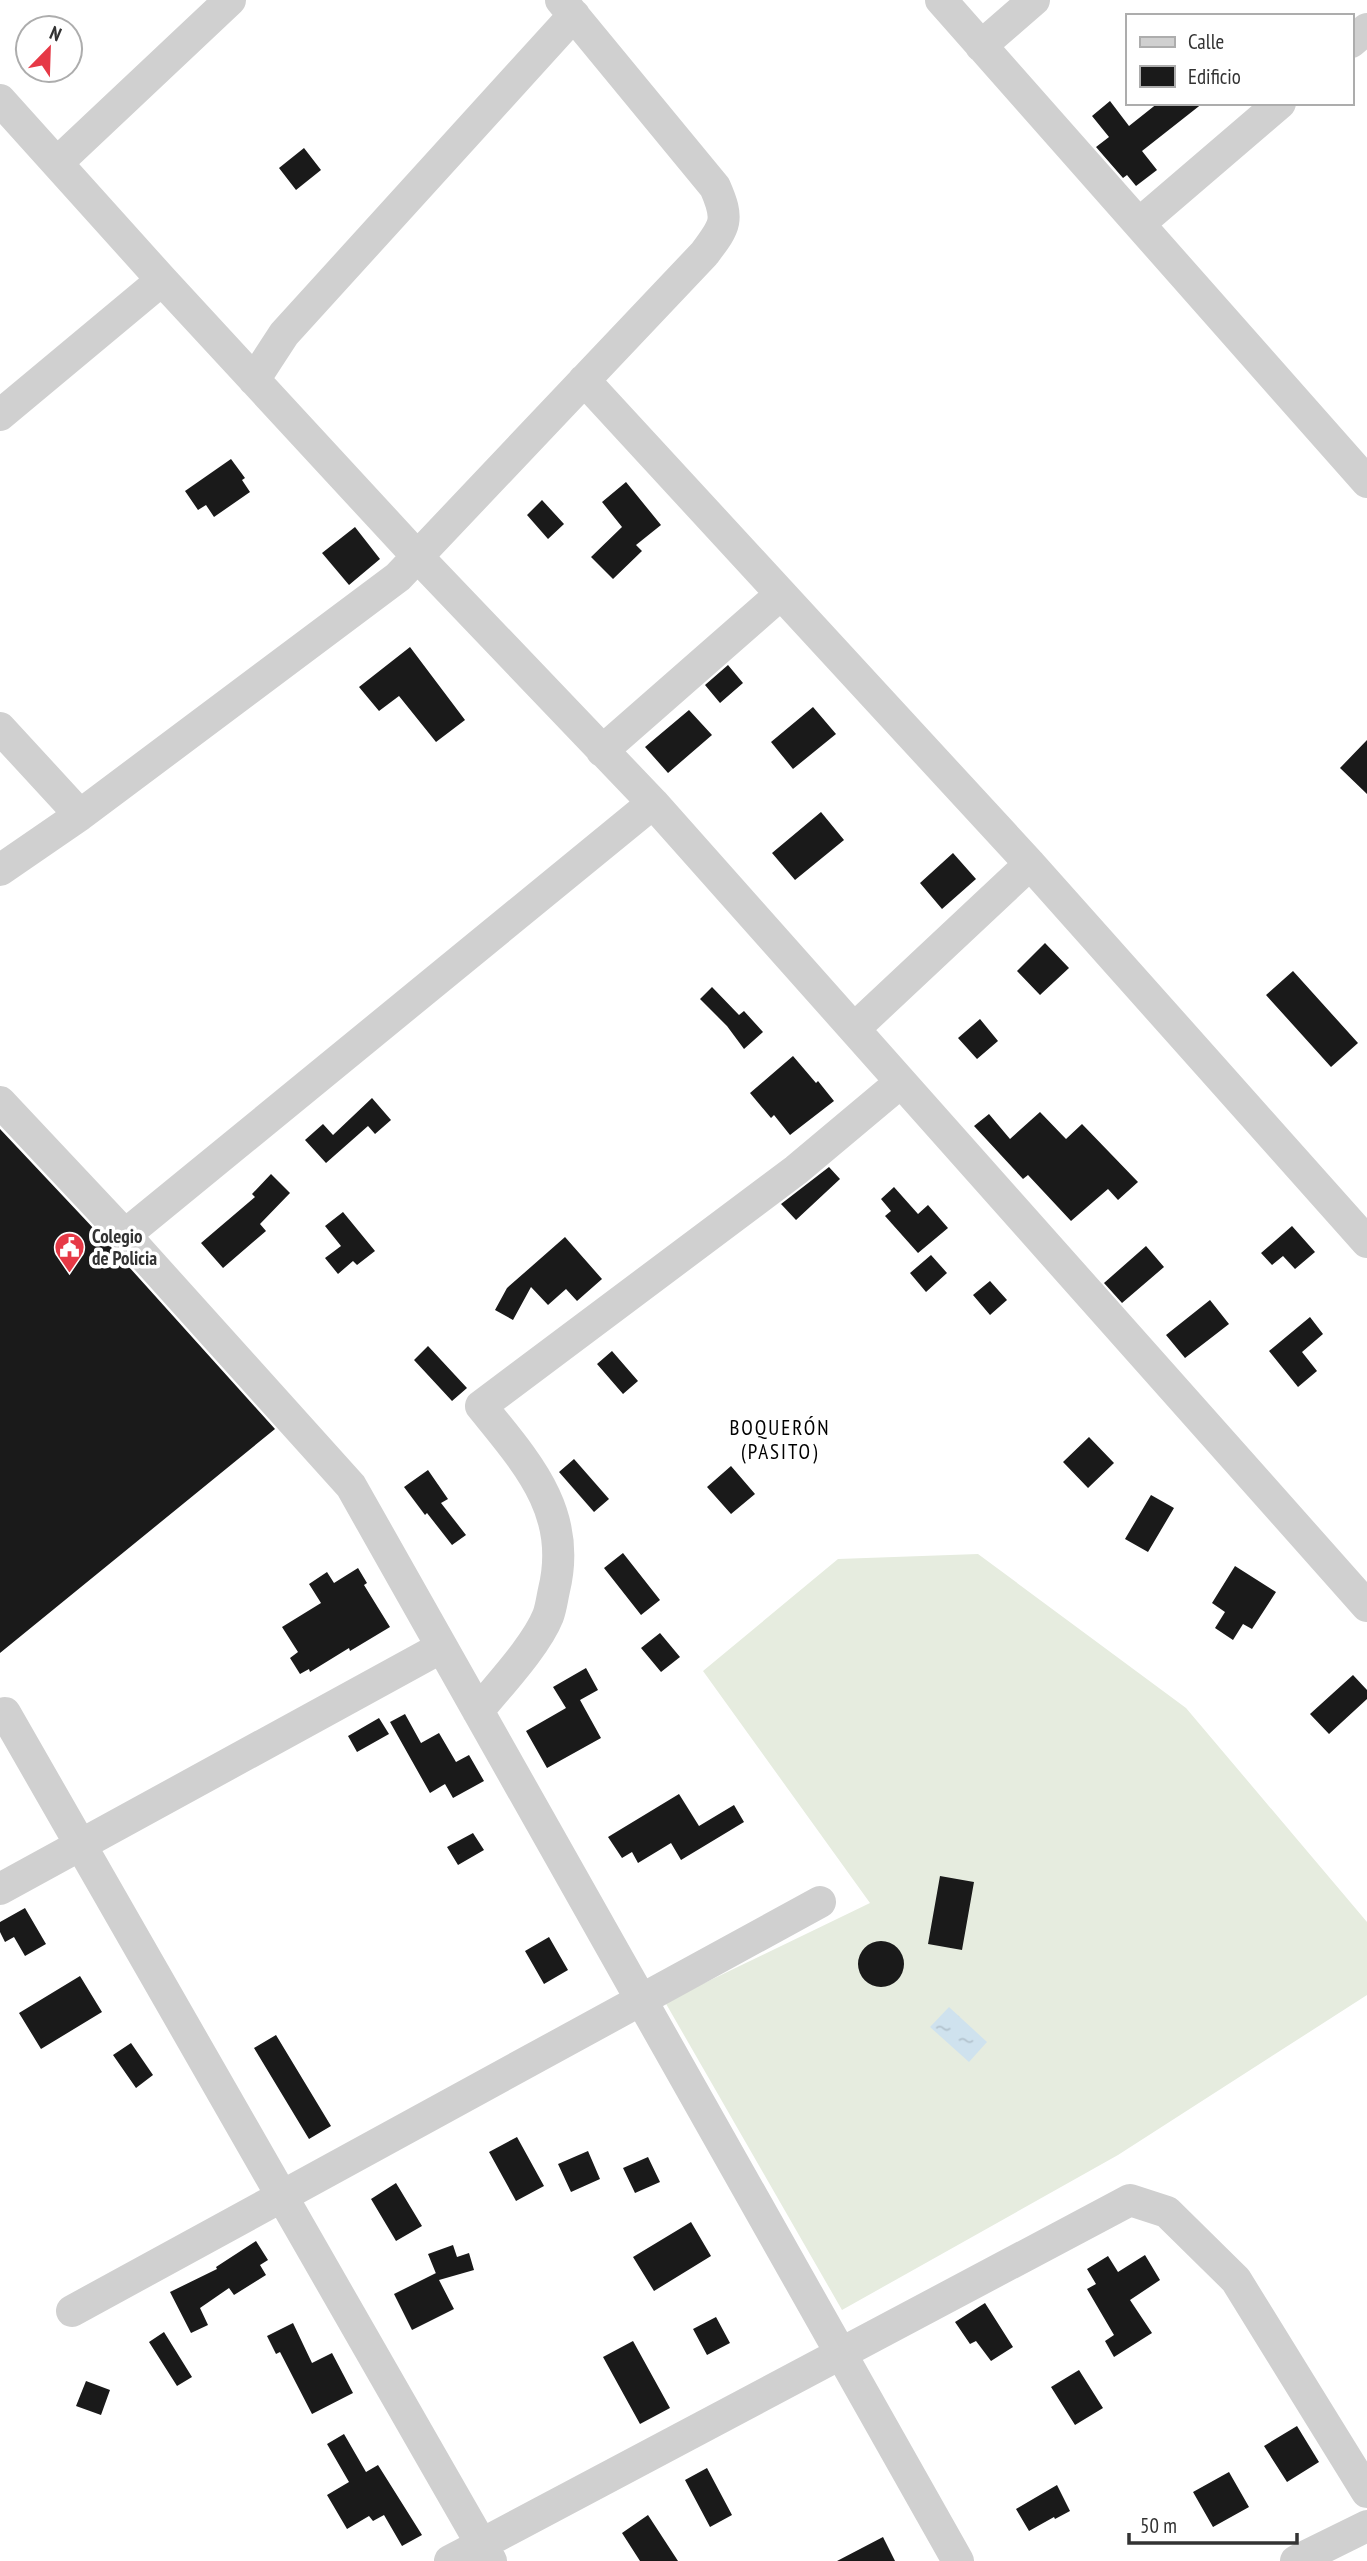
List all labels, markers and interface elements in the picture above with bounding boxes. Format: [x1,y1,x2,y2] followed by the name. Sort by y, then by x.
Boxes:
[14,14,84,84] north arrow
[1126,14,1353,105] legend
[46,20,65,46] text: N
[1188,28,1224,55] text: Calle
[1188,63,1241,90] text: Edificio
[92,1224,157,1270] place label: Colegio de Policia
[52,1230,86,1274] public building icon: Colegio de Policia
[729,1414,831,1465] district label: BOQUERÓN (PASITO)
[1129,2502,1297,2546] scale bar
[1140,2512,1177,2539] text: 50 m

